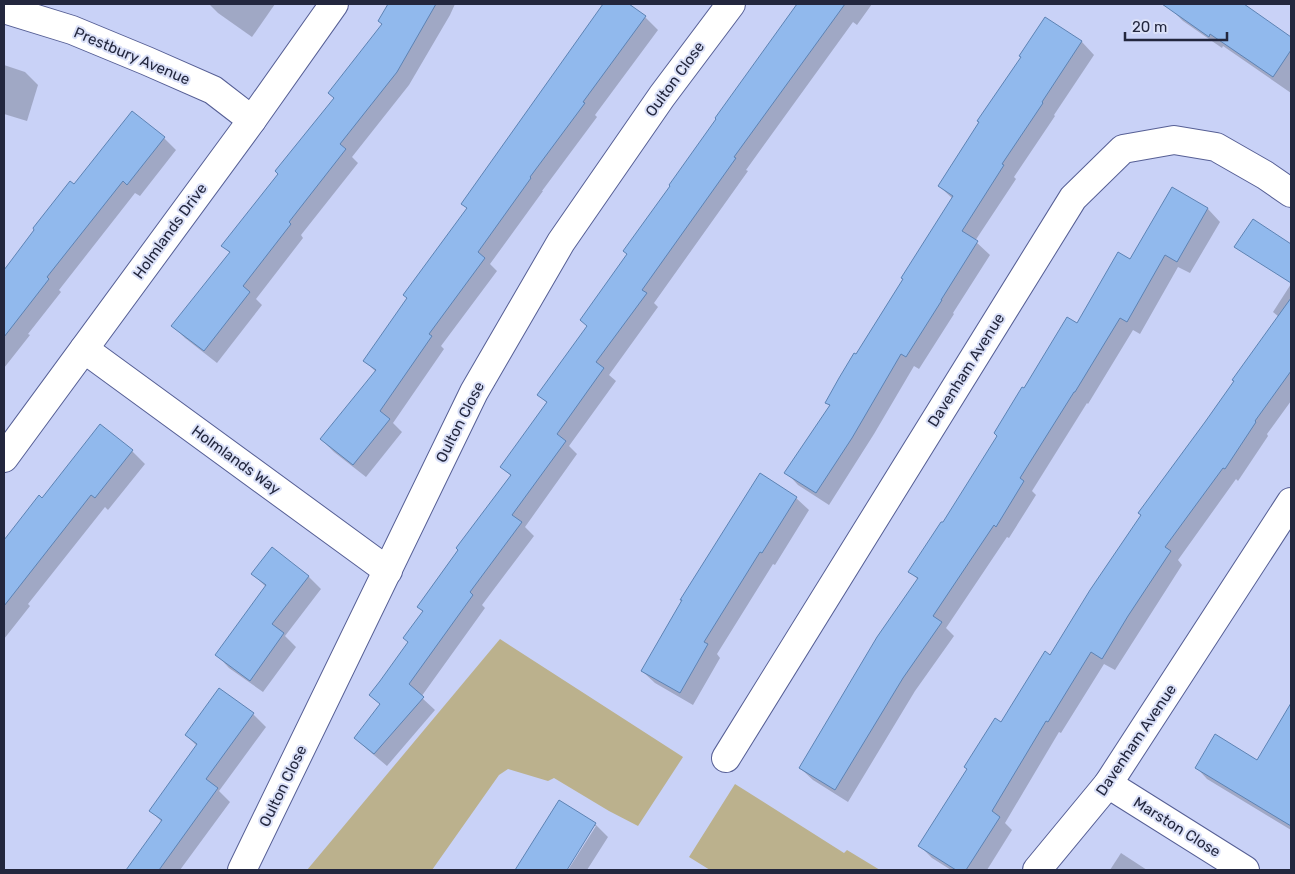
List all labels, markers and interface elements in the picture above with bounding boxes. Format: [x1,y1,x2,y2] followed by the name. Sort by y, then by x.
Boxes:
[1125,10,1228,42] scale bar
[1132,18,1167,36] text: 20 m
[71,23,193,89] street label: Prestbury Avenue
[642,38,708,120] street label: Oulton Close
[129,180,211,282] street label: Holmlands Drive
[924,310,1008,430] street label: Davenham Avenue
[432,379,488,465] street label: Oulton Close
[188,422,284,498] street label: Holmlands Way
[1092,681,1180,799] street label: Davenham Avenue
[256,742,310,830] street label: Oulton Close
[1130,793,1224,861] street label: Marston Close

